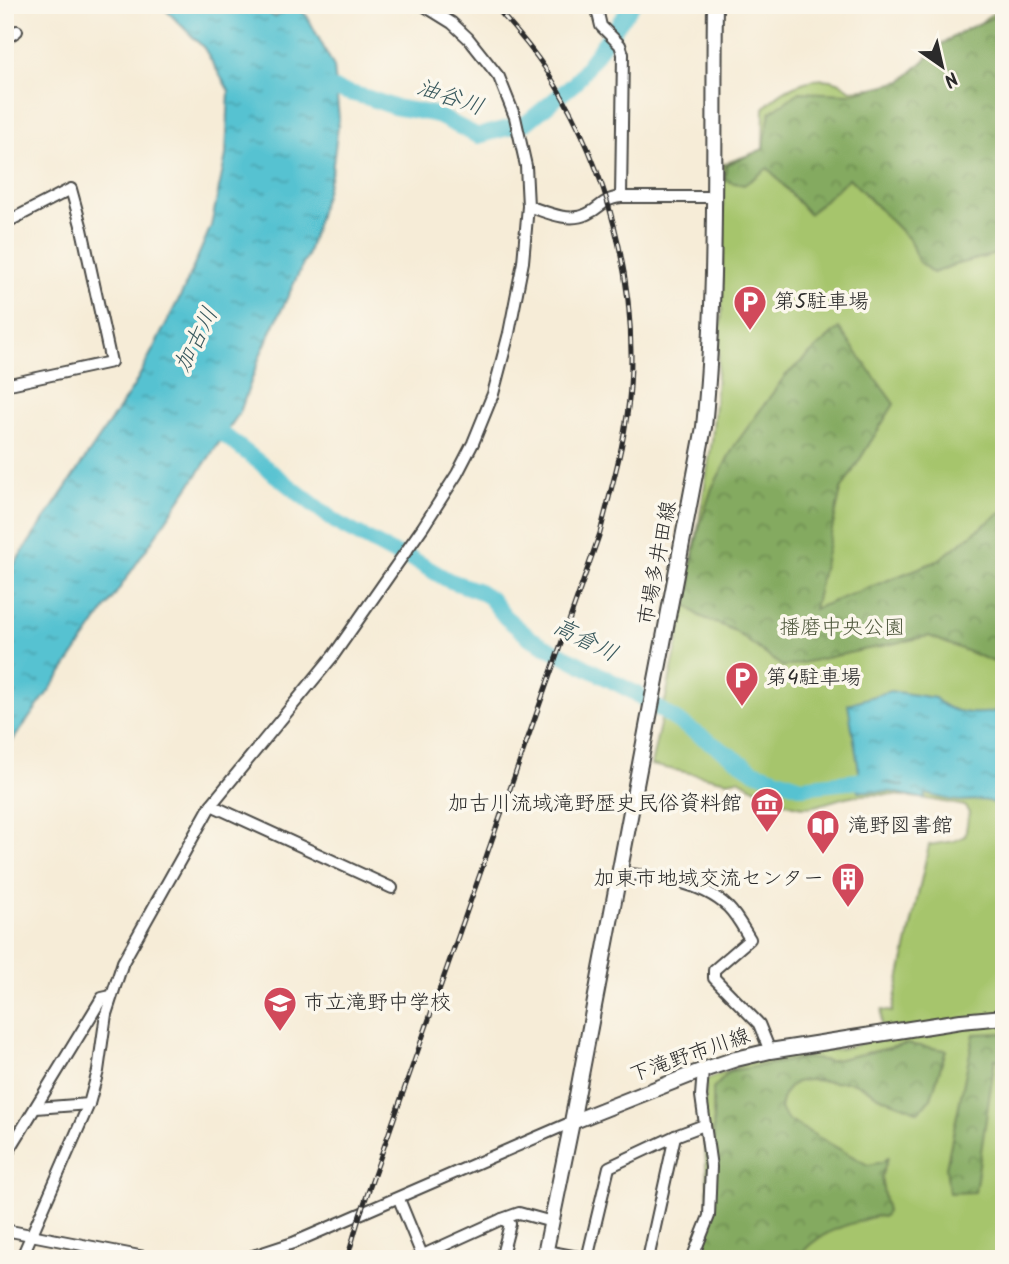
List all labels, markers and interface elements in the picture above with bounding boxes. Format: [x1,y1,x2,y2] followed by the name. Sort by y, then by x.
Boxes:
[908,32,978,102] north arrow
[937,63,964,94] text: N
[412,70,488,126] water label: 油谷川
[731,283,769,332] parking icon: 第5駐車場
[774,286,869,319] place label: 第5駐車場
[165,301,229,379] water label: 加古川
[630,498,686,628] street label: 市場多井田線
[546,609,624,673] water label: 高倉川
[779,612,905,645] park label: 播磨中央公園
[723,659,761,708] parking icon: 第4駐車場
[766,662,862,695] place label: 第4駐車場
[748,785,786,834] museum icon: 加古川流域滝野歴史民俗資料館
[448,788,742,821] place label: 加古川流域滝野歴史民俗資料館
[804,807,842,856] library icon: 滝野図書館
[848,810,953,843] place label: 滝野図書館
[829,860,867,909] building icon: 加東市地域交流センター
[594,863,824,896] place label: 加東市地域交流センター
[261,984,299,1033] school or university icon: 市立滝野中学校
[304,987,451,1020] place label: 市立滝野中学校
[625,1020,755,1092] street label: 下滝野市川線

